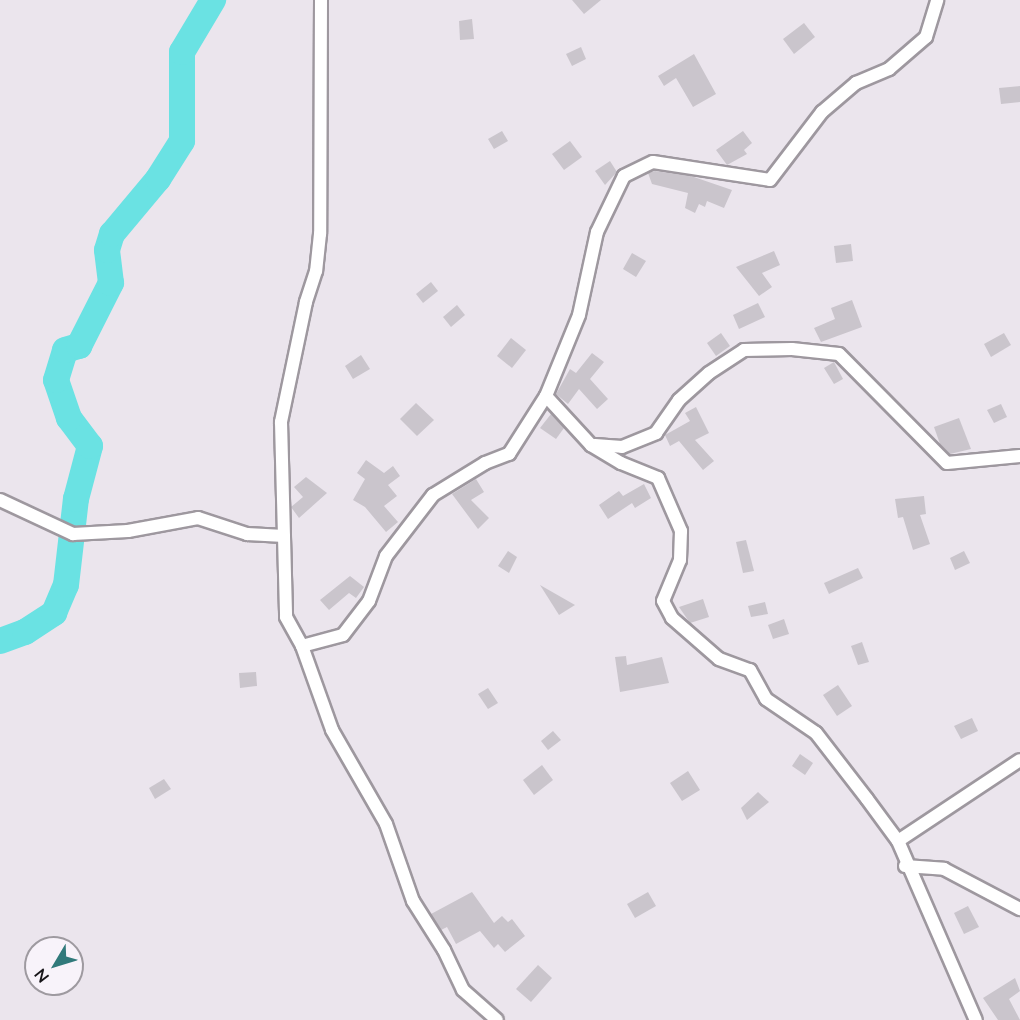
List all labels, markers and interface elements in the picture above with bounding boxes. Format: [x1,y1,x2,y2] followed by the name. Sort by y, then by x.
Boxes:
[24,936,84,996] north arrow
[30,965,52,987] text: N

